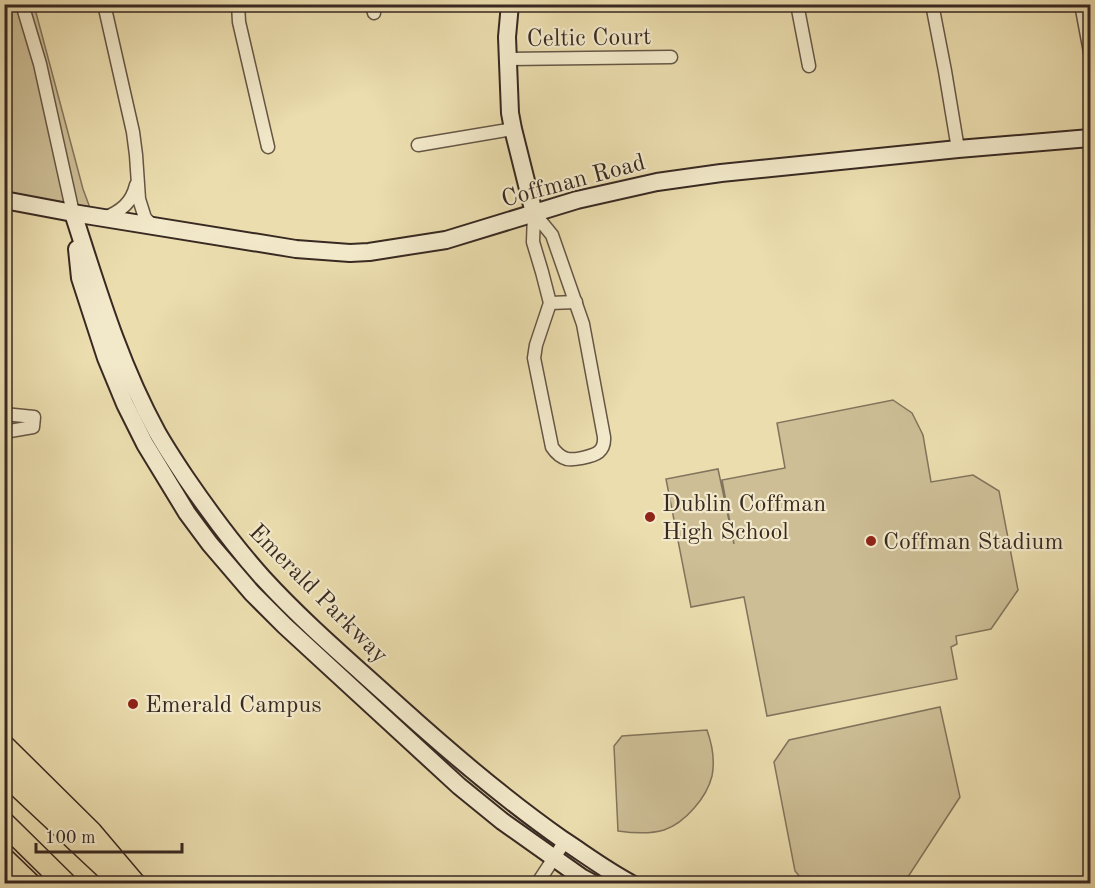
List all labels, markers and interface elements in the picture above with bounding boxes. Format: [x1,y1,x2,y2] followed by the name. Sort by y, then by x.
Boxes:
[526,26,652,52] street label: Celtic Court
[499,151,648,213] street label: Coffman Road
[662,493,826,545] place label: Dublin Coffman High School
[643,510,657,524] marker: Dublin Coffman High School
[243,520,392,669] street label: Emerald Parkway
[883,531,1063,555] place label: Coffman Stadium
[864,534,878,548] marker: Coffman Stadium
[145,694,322,718] place label: Emerald Campus
[126,697,140,711] marker: Emerald Campus
[36,816,182,854] scale bar
[45,829,96,847] text: 100 m

